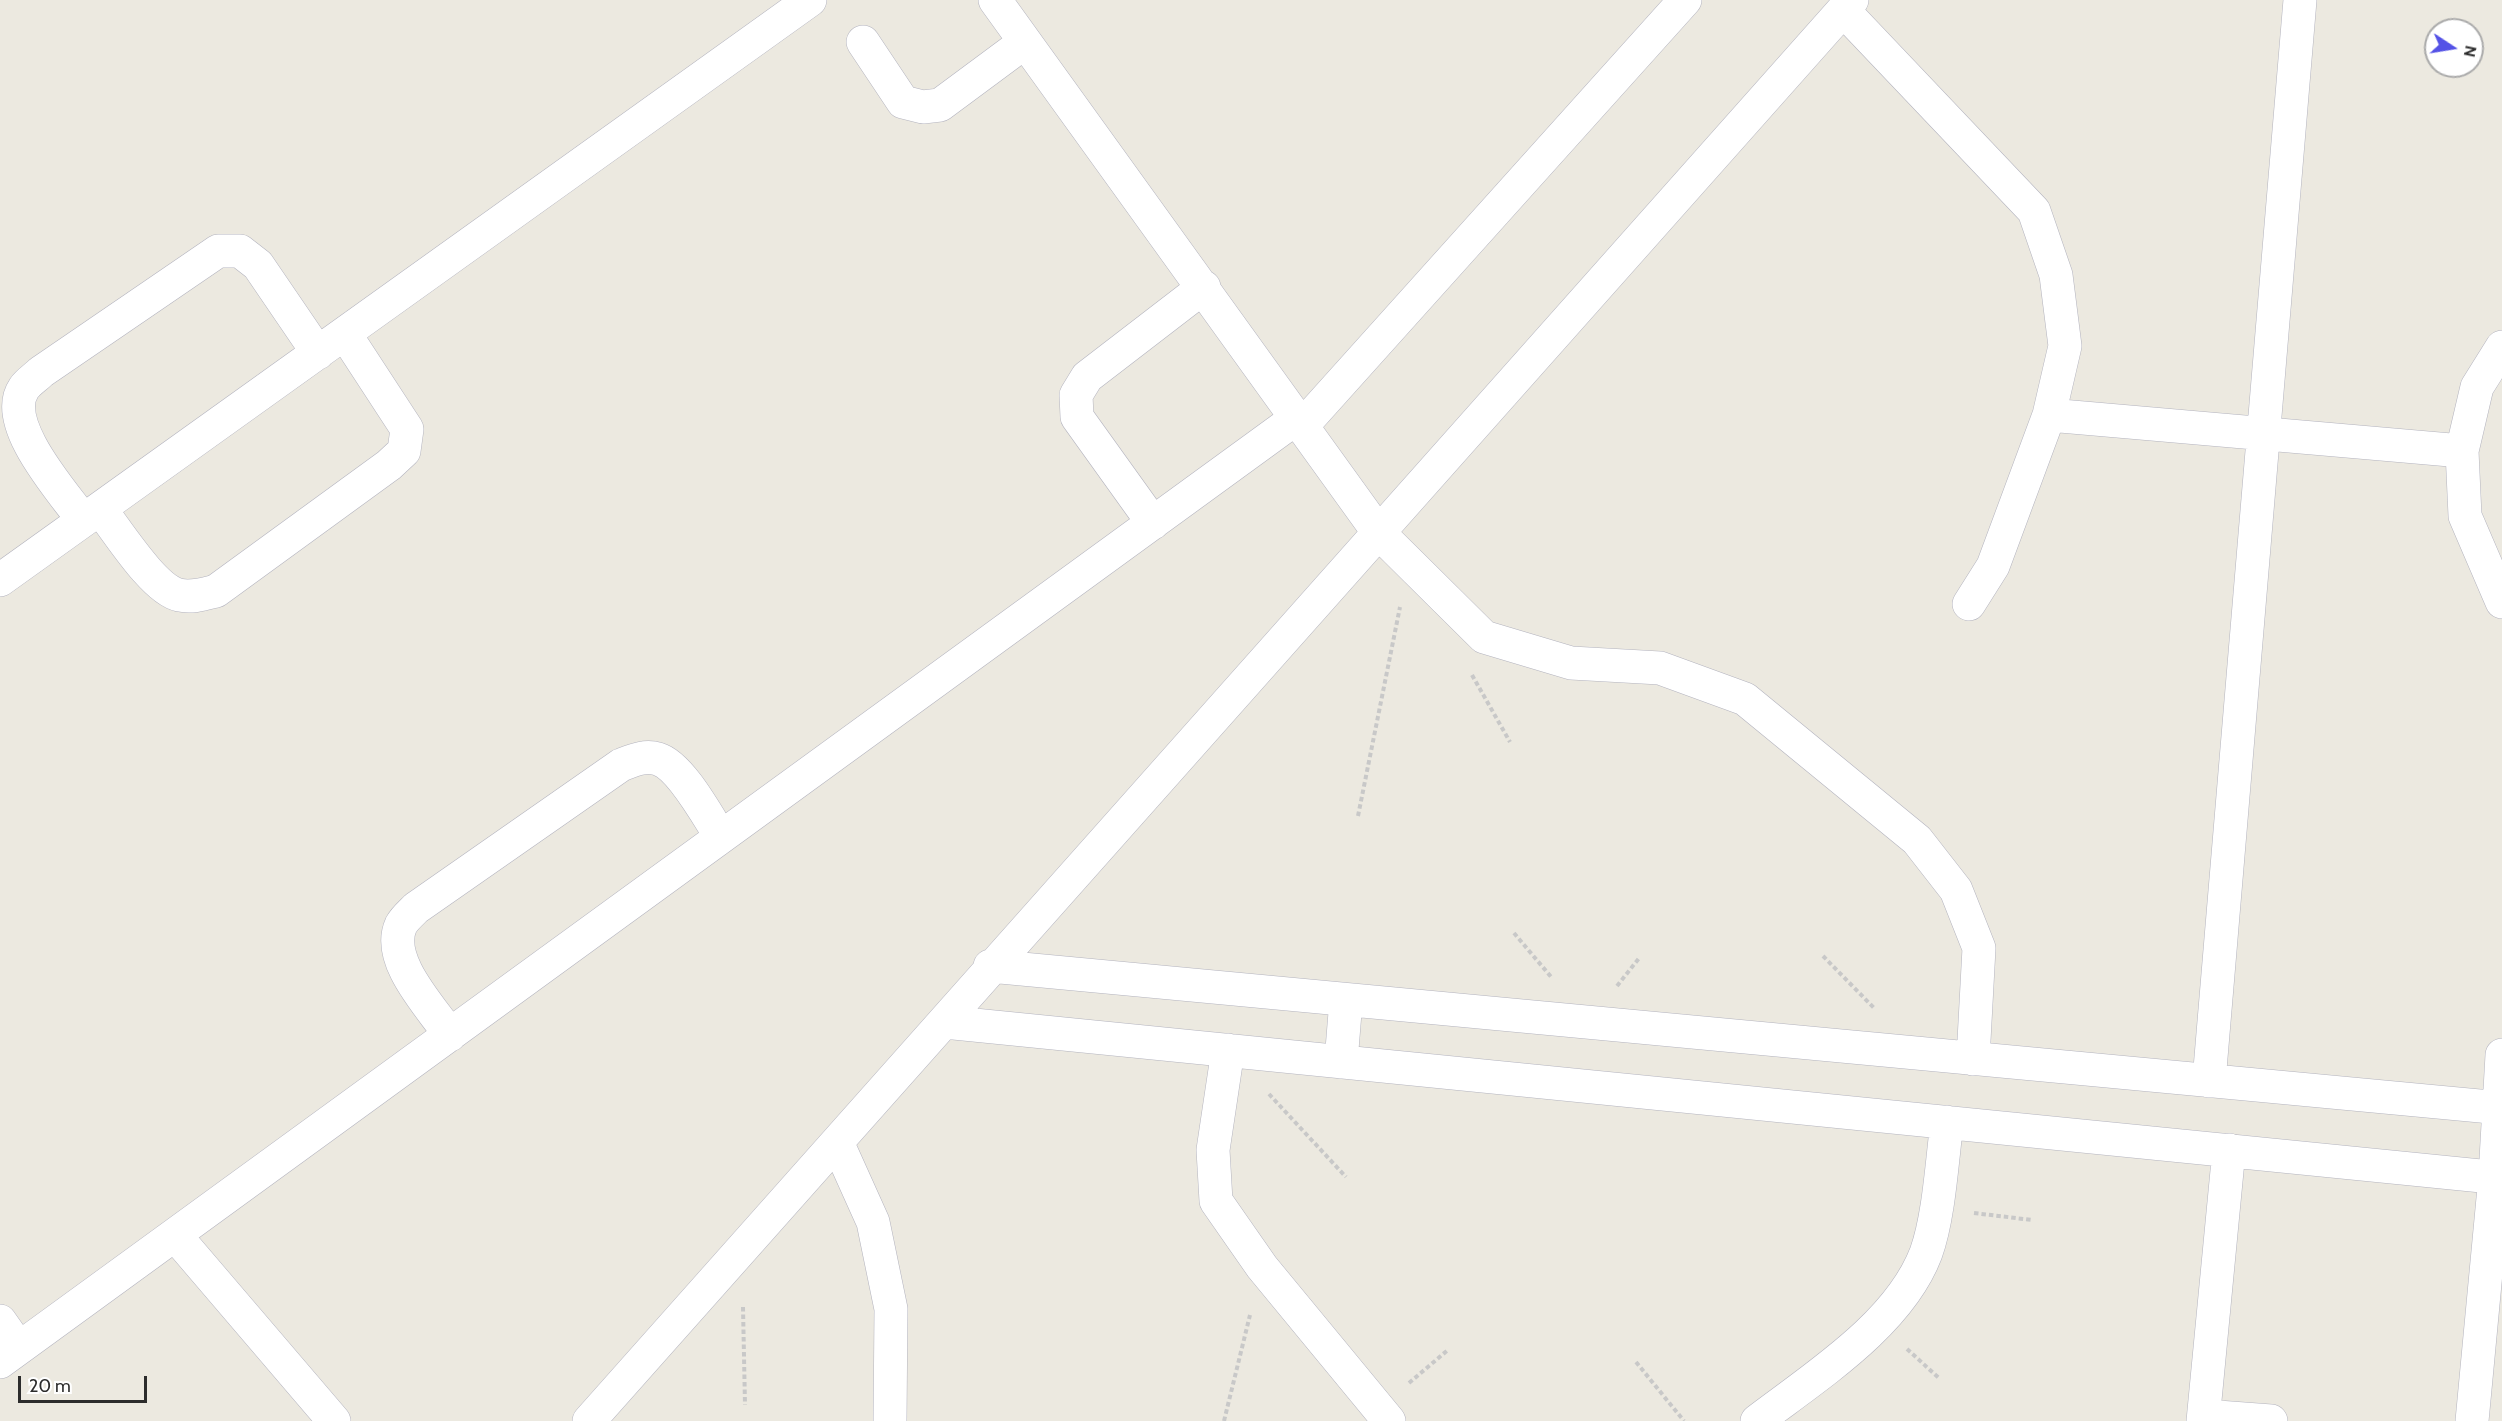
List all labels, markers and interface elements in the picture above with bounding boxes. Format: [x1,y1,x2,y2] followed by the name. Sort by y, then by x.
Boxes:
[2424,18,2484,78] north arrow
[2460,44,2481,59] text: N
[21,1364,150,1402] scale bar
[29,1375,71,1397] text: 20 m

